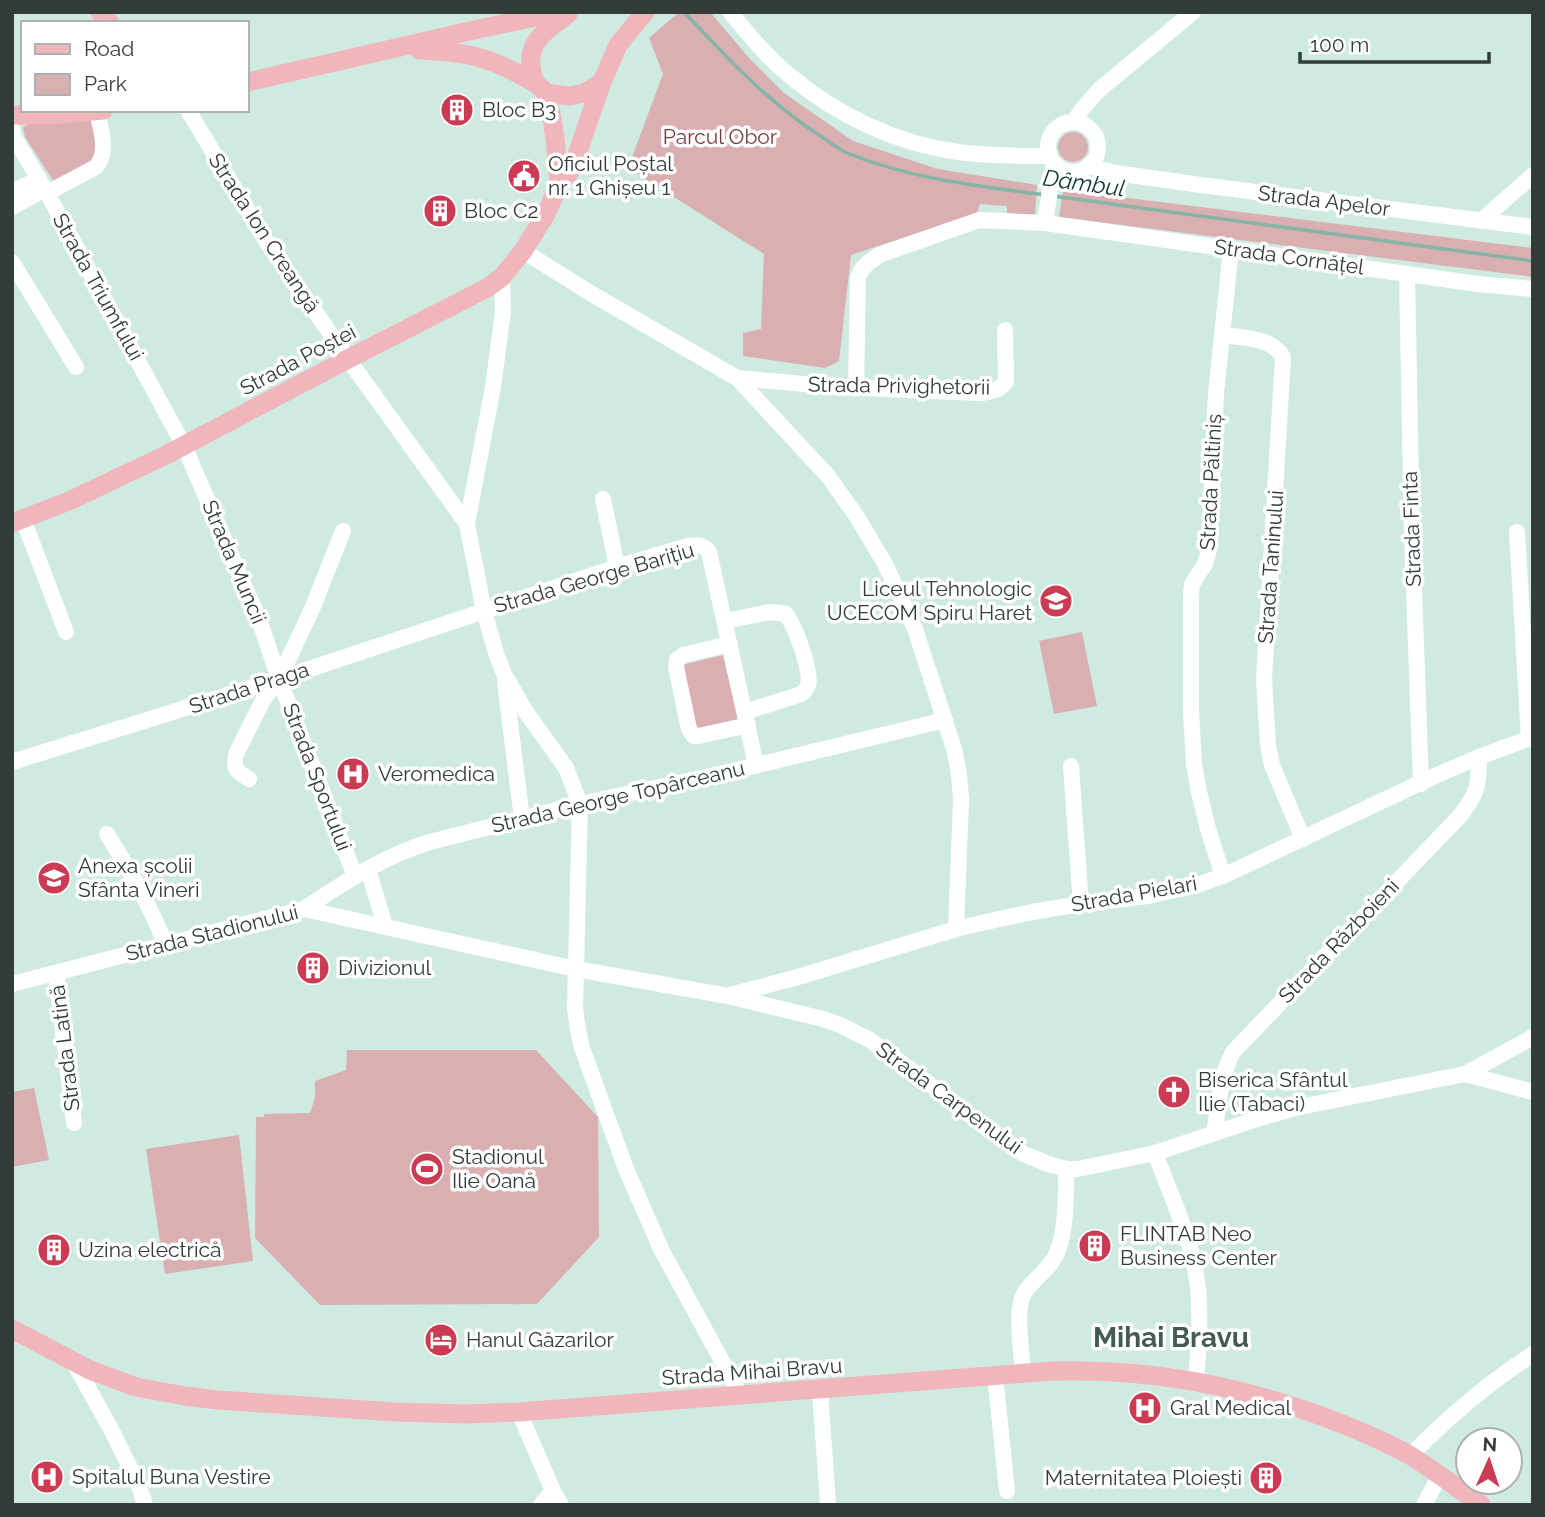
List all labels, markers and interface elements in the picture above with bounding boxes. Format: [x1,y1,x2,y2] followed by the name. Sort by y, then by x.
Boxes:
[21,21,248,112] legend
[1300,21,1489,65] scale bar
[1310,32,1369,57] text: 100 m
[84,36,134,61] text: Road
[84,71,127,96] text: Park
[438,91,476,129] building icon: Bloc B3
[482,97,556,122] place label: Bloc B3
[663,124,778,149] park label: Parcul Obor
[203,148,325,317] street label: Strada Ion Creangă
[548,151,673,200] place label: Oficiul Poștal nr. 1 Ghișeu 1
[505,157,543,195] public building icon: Oficiul Poștal nr. 1 Ghișeu 1
[1041,163,1127,202] water label: Dâmbul
[1257,180,1392,221] street label: Strada Apelor
[421,192,459,230] building icon: Bloc C2
[464,198,538,223] place label: Bloc C2
[48,209,149,365] street label: Strada Triumfului
[1213,234,1366,279] street label: Strada Cornățel
[236,319,360,401] street label: Strada Poștei
[808,371,990,400] street label: Strada Privighetorii
[1194,413,1227,551] street label: Strada Păltiniș
[1397,471,1426,587] street label: Strada Finta
[1253,489,1288,645] street label: Strada Taninului
[197,496,272,627] street label: Strada Muncii
[491,537,697,618] street label: Strada George Barițiu
[827,576,1032,625] place label: Liceul Tehnologic UCECOM Spiru Haret
[1037,582,1075,620] school or university icon: Liceul Tehnologic UCECOM Spiru Haret
[186,656,312,719] street label: Strada Praga
[278,699,357,854] street label: Strada Sportului
[334,755,372,793] hospital icon: Veromedica
[489,755,747,838] street label: Strada George Topârceanu
[378,761,495,786] place label: Veromedica
[78,853,200,902] place label: Anexa școlii Sfânta Vineri
[35,859,73,897] school or university icon: Anexa școlii Sfânta Vineri
[1069,870,1199,917] street label: Strada Pielari
[1273,873,1404,1008] street label: Strada Războieni
[123,899,301,966] street label: Strada Stadionului
[294,949,332,987] building icon: Divizionul
[338,955,431,980] place label: Divizionul
[44,983,85,1113] street label: Strada Latină
[871,1036,1027,1159] street label: Strada Carpenului
[1198,1067,1348,1116] place label: Biserica Sfântul Ilie (Tabaci)
[1155,1073,1193,1111] church icon: Biserica Sfântul Ilie (Tabaci)
[452,1144,544,1193] place label: Stadionul Ilie Oană
[408,1150,446,1188] sports icon: Stadionul Ilie Oană
[1120,1221,1277,1270] place label: FLINTAB Neo Business Center
[1076,1227,1114,1265] building icon: FLINTAB Neo Business Center
[35,1231,73,1269] building icon: Uzina electrică
[78,1237,222,1262] place label: Uzina electrică
[422,1321,460,1359] hotel icon: Hanul Găzarilor
[1093,1321,1249,1354] district label: Mihai Bravu
[466,1327,614,1352] place label: Hanul Găzarilor
[661,1353,843,1390] street label: Strada Mihai Bravu
[1126,1389,1164,1427] hospital icon: Gral Medical
[1170,1395,1291,1420] place label: Gral Medical
[1454,1426,1524,1496] north arrow
[1482,1433,1498,1455] text: N
[28,1458,66,1496] hospital icon: Spitalul Buna Vestire
[1247,1459,1285,1497] building icon: Maternitatea Ploiești
[72,1464,270,1489] place label: Spitalul Buna Vestire
[1045,1465,1242,1490] place label: Maternitatea Ploiești

